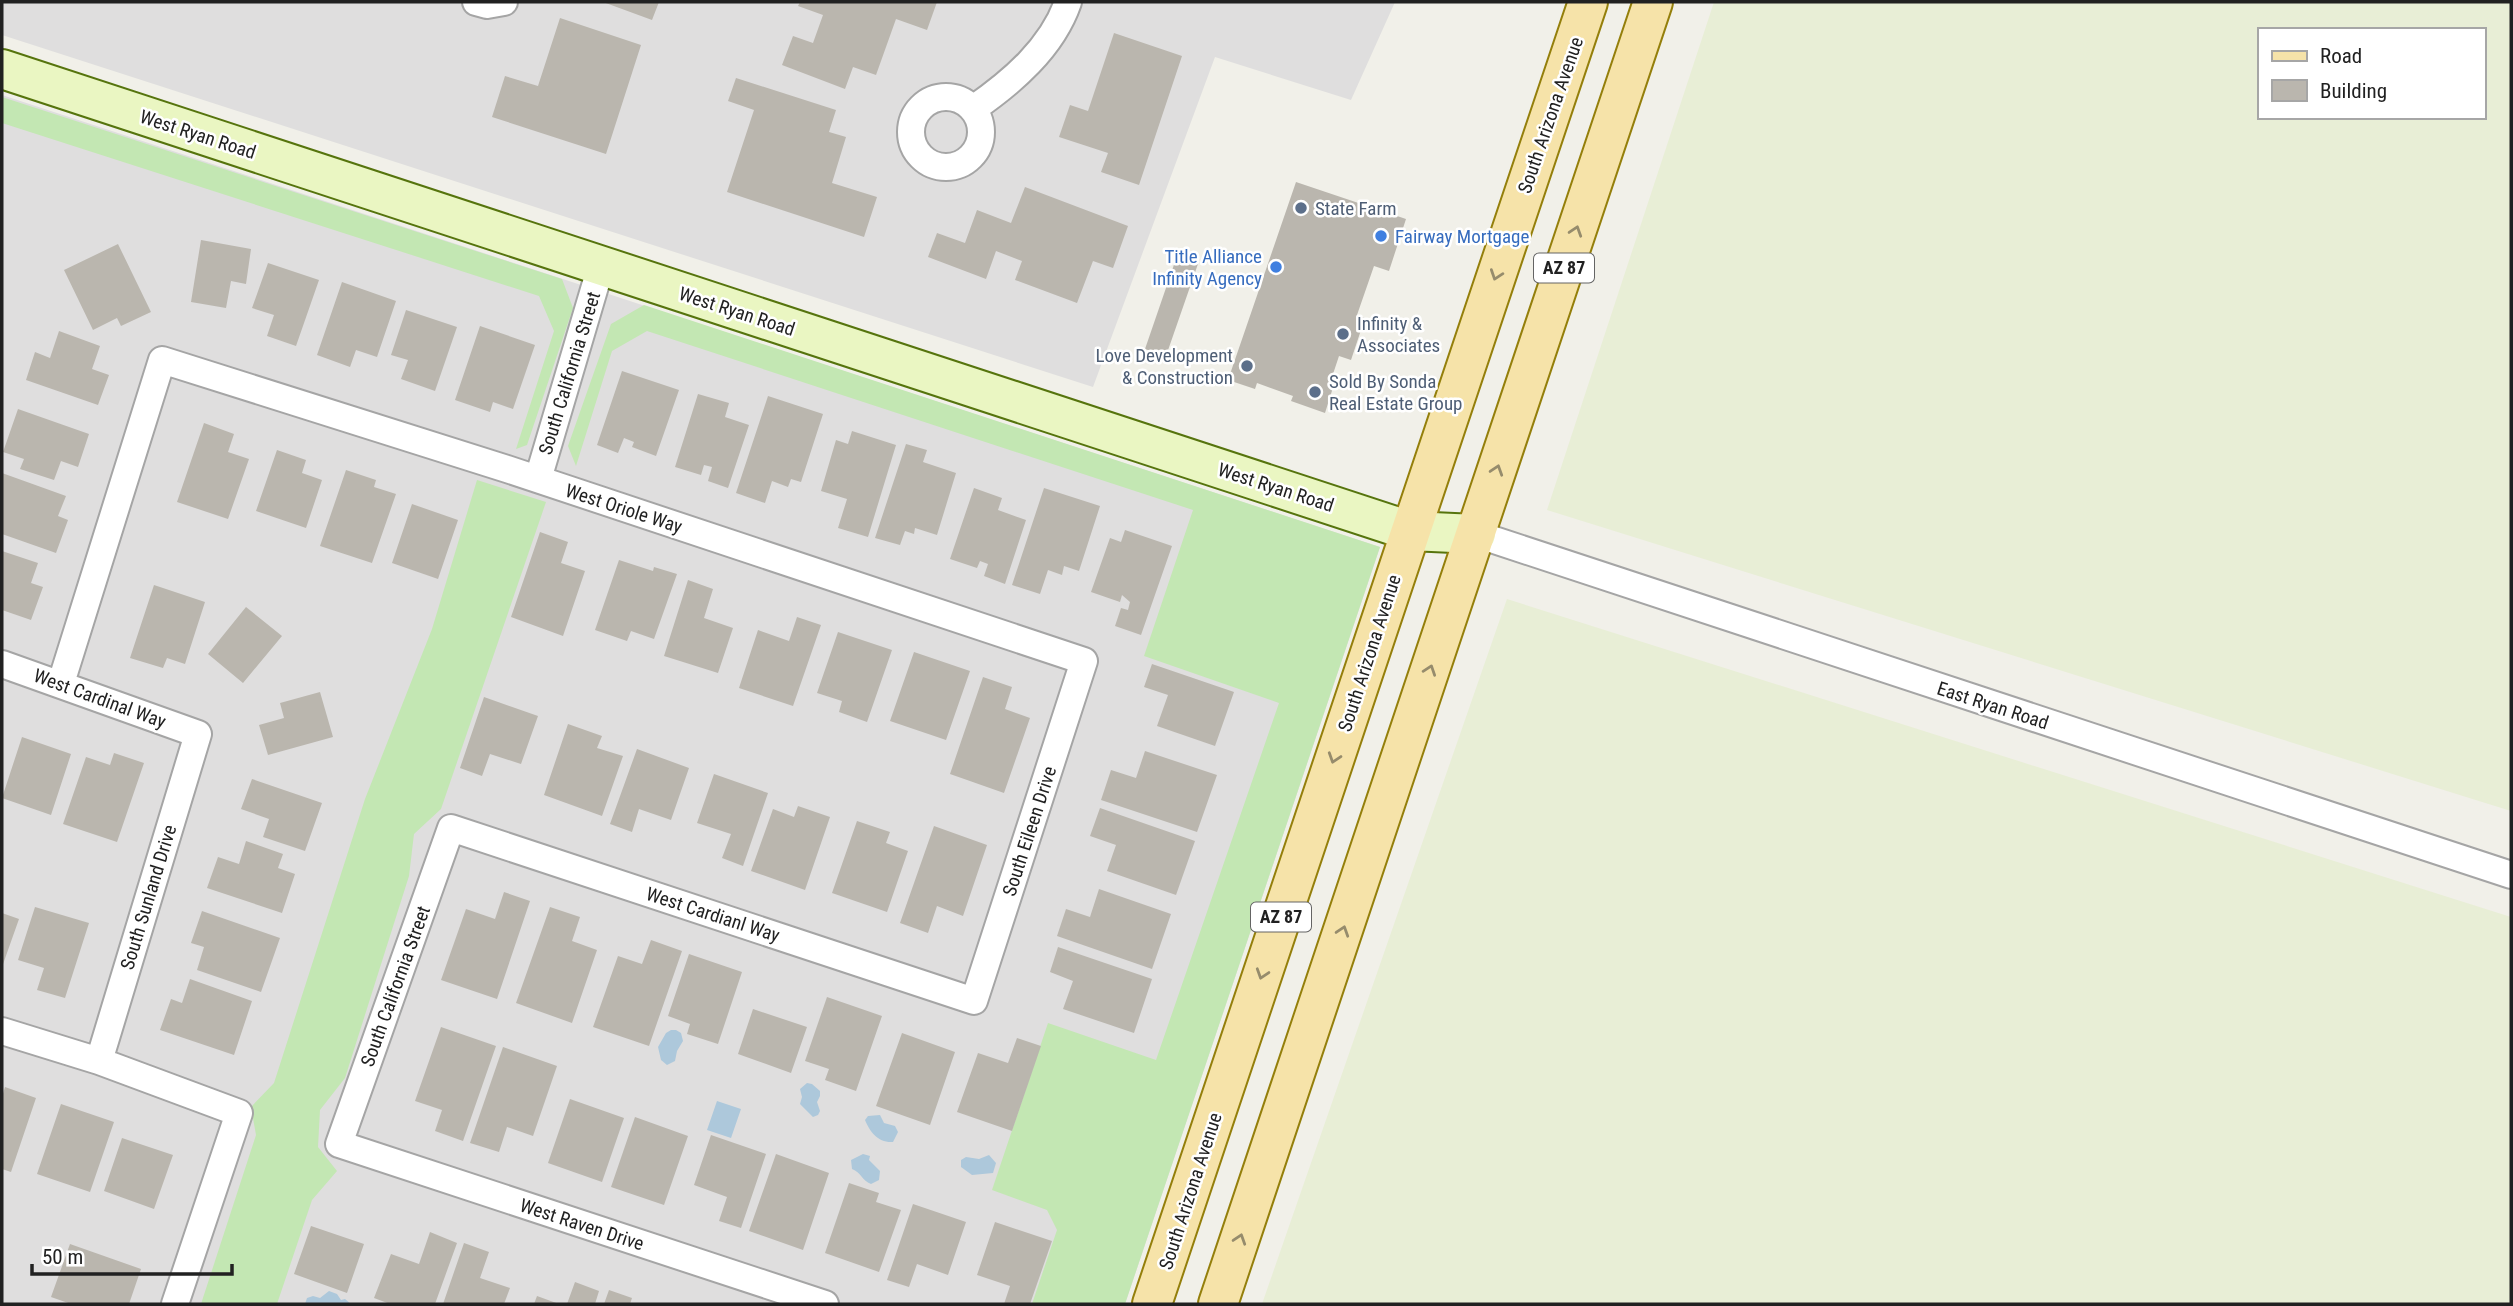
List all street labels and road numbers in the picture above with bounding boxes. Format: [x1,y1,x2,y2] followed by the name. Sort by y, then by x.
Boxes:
[1513,34,1588,196] street label: South Arizona Avenue
[137,105,259,164] street label: West Ryan Road
[1534,254,1594,282] road number: AZ 87
[676,282,798,341] street label: West Ryan Road
[534,289,605,457] street label: South California Street
[1215,458,1337,517] street label: West Ryan Road
[563,479,685,538] street label: West Oriole Way
[1333,572,1406,735] street label: South Arizona Avenue
[31,664,169,733] street label: West Cardinal Way
[1934,677,2052,734] street label: East Ryan Road
[998,763,1061,899] street label: South Eileen Drive
[116,822,181,972] street label: South Sunland Drive
[643,882,783,947] street label: West Cardianl Way
[1251,902,1311,932] road number: AZ 87
[356,903,435,1070] street label: South California Street
[1154,1110,1227,1273] street label: South Arizona Avenue
[517,1194,647,1255] street label: West Raven Drive

